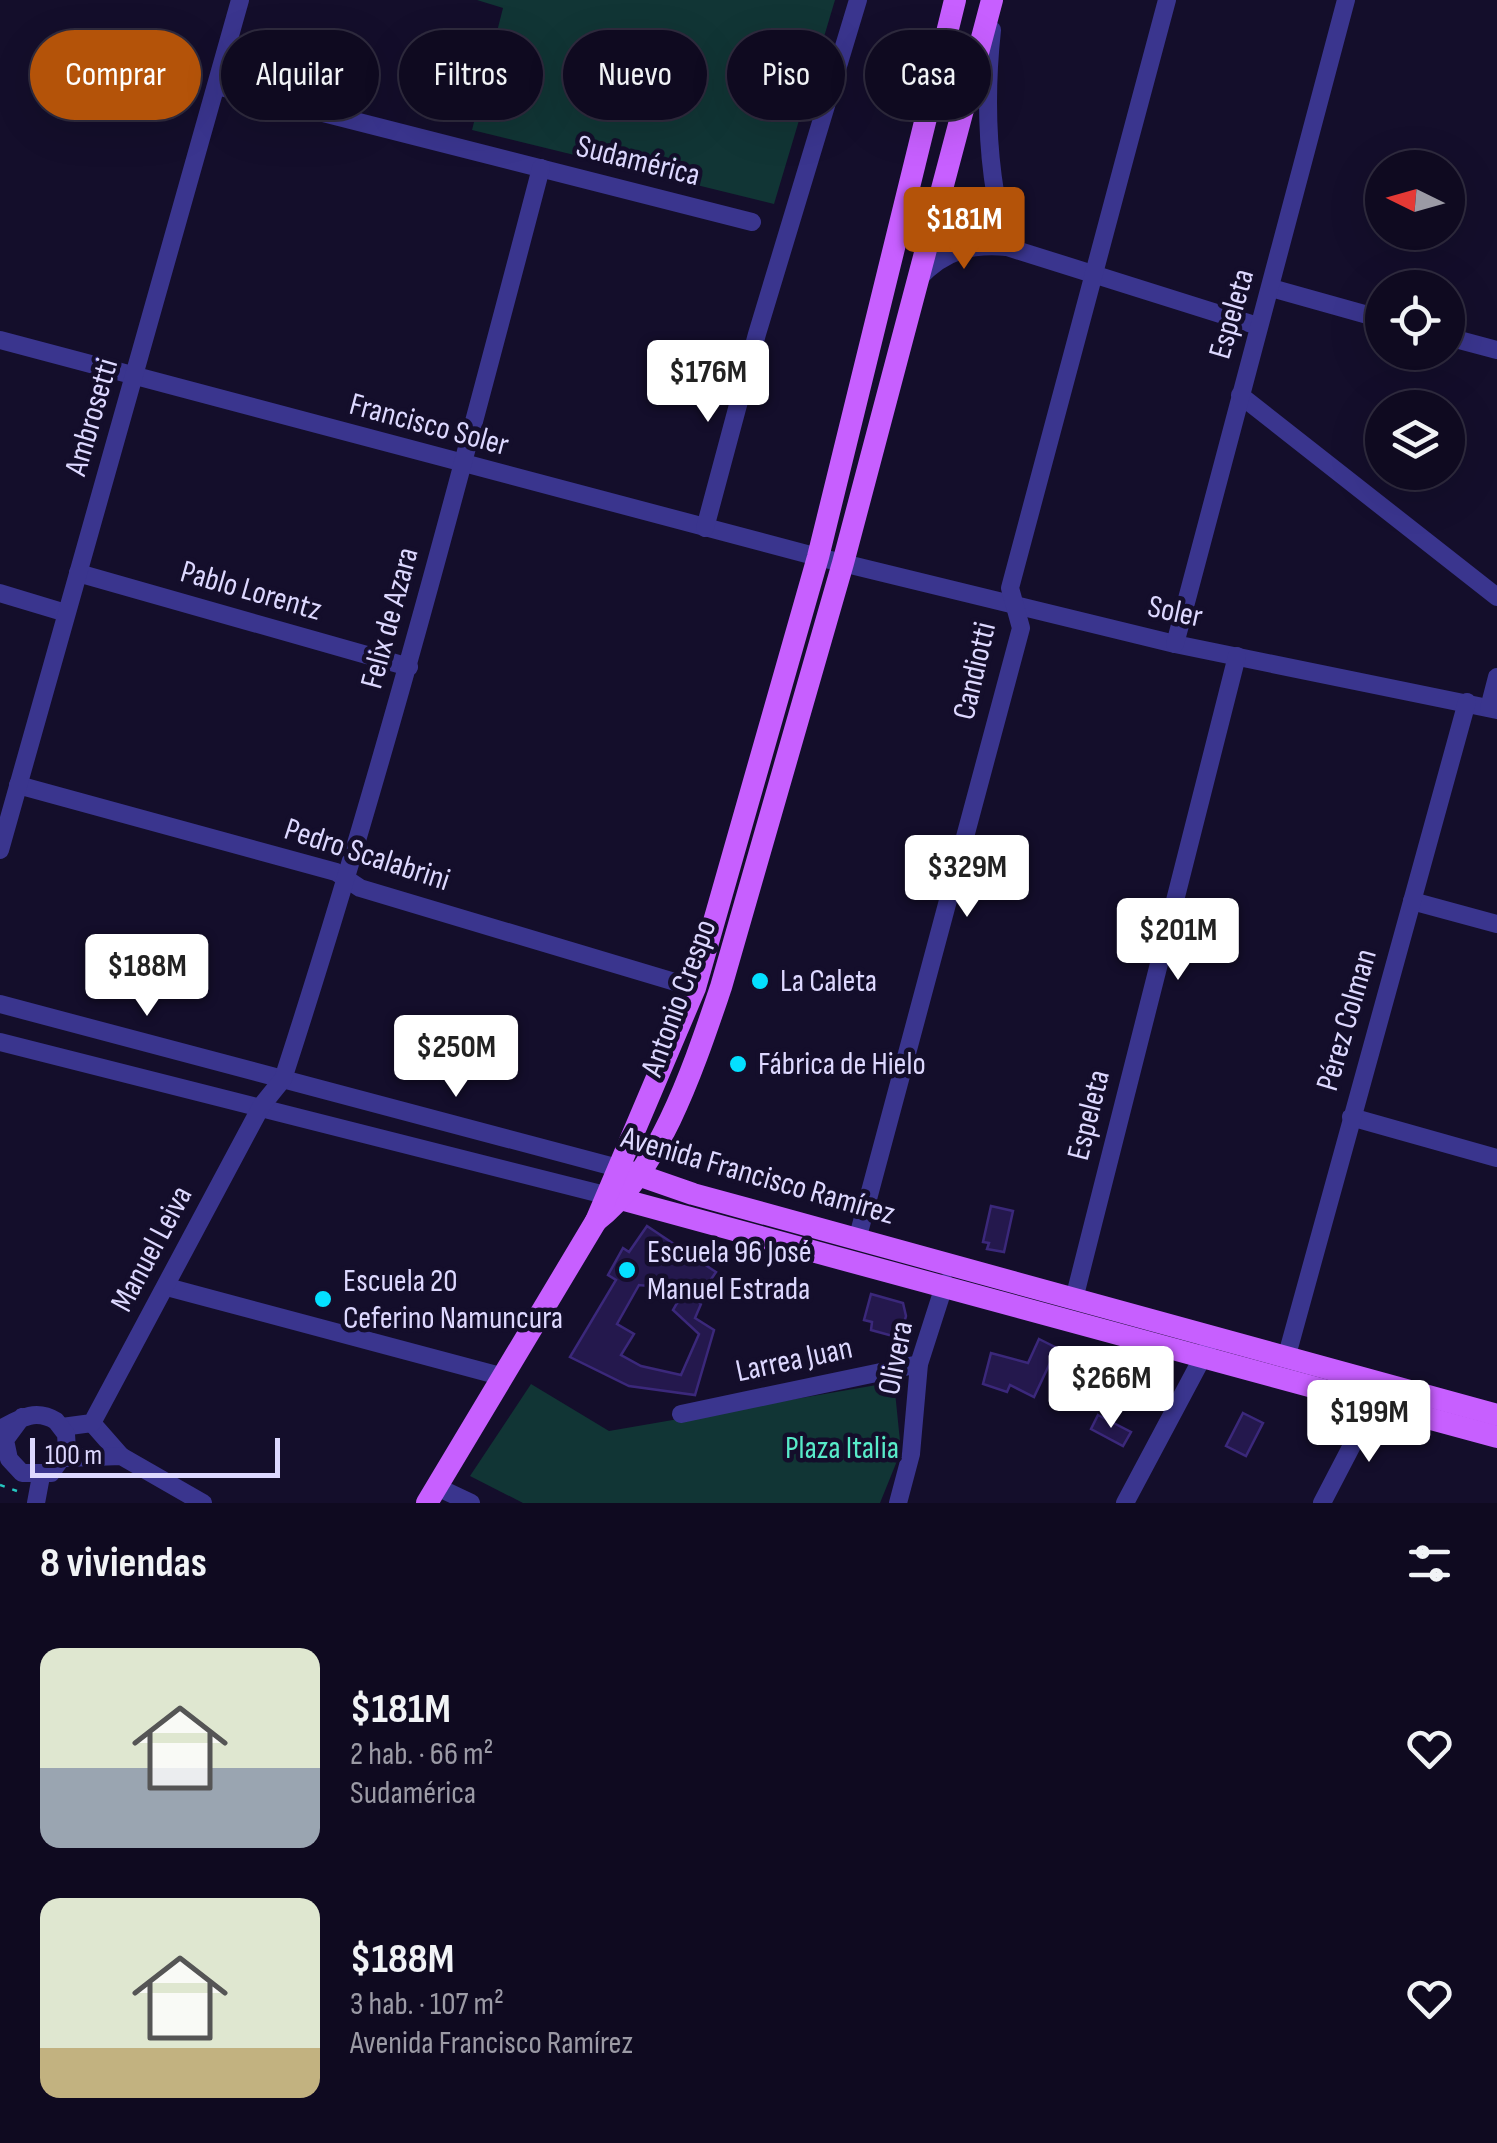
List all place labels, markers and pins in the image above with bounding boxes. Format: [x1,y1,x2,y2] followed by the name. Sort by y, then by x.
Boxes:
[894,187,1034,272] pin: $181M
[638,340,778,425] pin: $176M
[897,835,1037,920] pin: $329M
[1108,898,1248,983] pin: $201M
[77,934,217,1019] pin: $188M
[780,962,877,1001] place label: La Caleta
[749,970,771,992] marker: La Caleta
[386,1015,526,1100] pin: $250M
[758,1045,926,1084] place label: Fábrica de Hielo
[727,1053,749,1075] marker: Fábrica de Hielo
[647,1233,812,1309] place label: Escuela 96 José Manuel Estrada
[616,1259,638,1281] marker: Escuela 96 José Manuel Estrada
[343,1262,563,1338] place label: Escuela 20 Ceferino Namuncura
[312,1288,334,1310] marker: Escuela 20 Ceferino Namuncura
[1041,1346,1181,1431] pin: $266M
[1299,1380,1439,1465] pin: $199M

